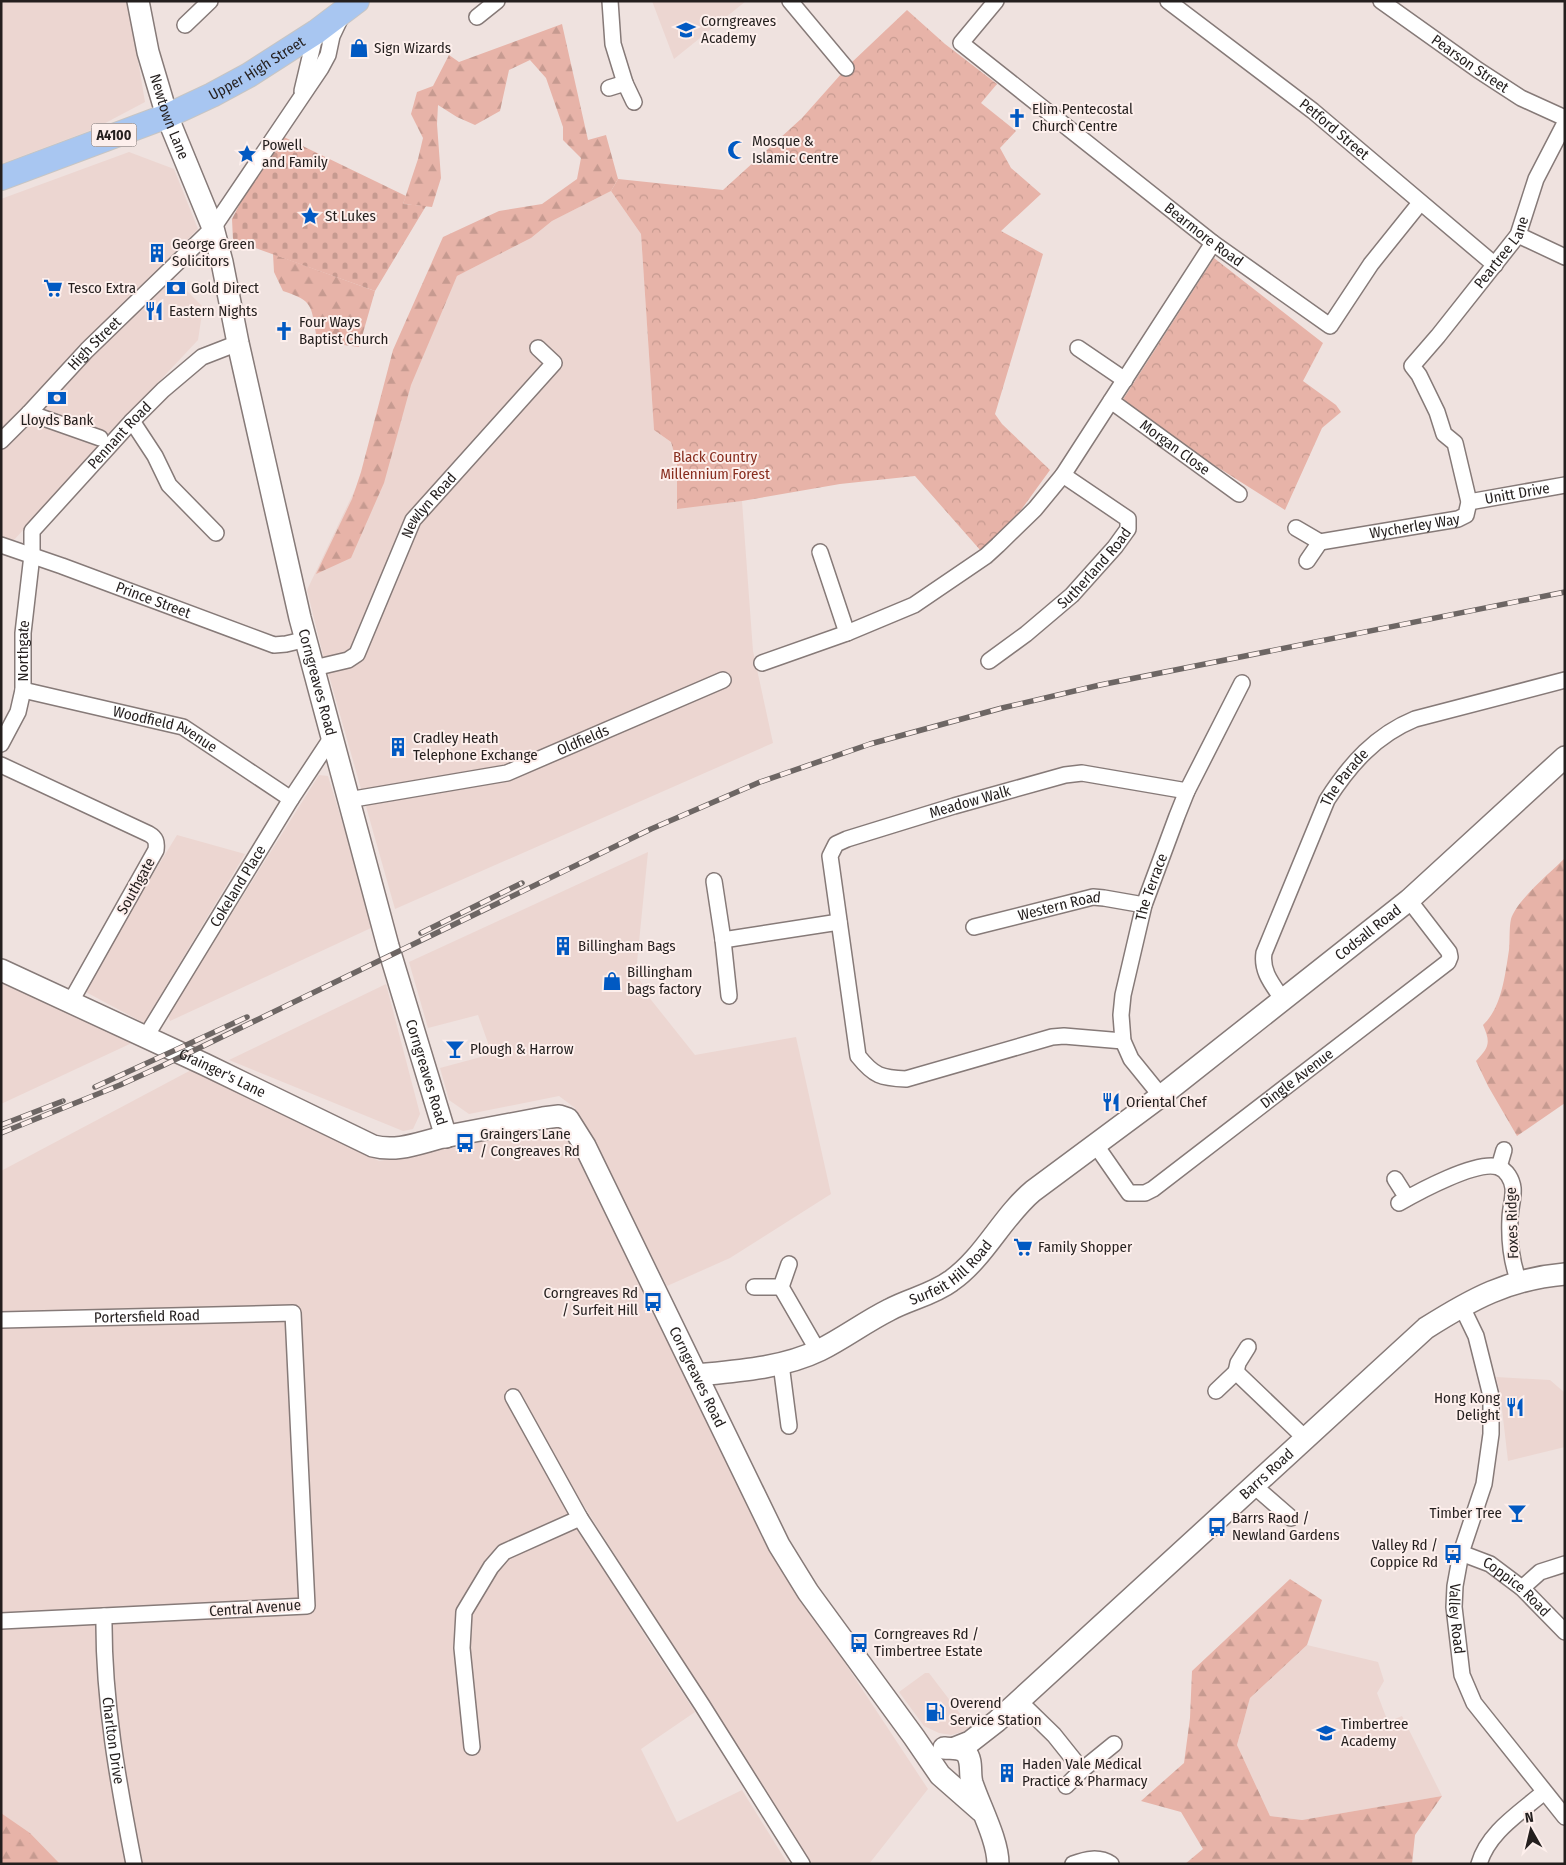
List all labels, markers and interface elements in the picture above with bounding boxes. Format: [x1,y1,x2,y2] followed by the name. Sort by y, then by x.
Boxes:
[701,12,776,47] place label: Corngreaves Academy
[675,19,697,41] school or university icon: Corngreaves Academy
[1428,31,1512,97] street label: Pearson Street
[206,32,308,104] street label: Upper High Street
[348,37,370,59] shop icon: Sign Wizards
[374,39,451,57] place label: Sign Wizards
[146,72,193,162] street label: Newtown Lane
[1296,95,1373,164] street label: Petford Street
[1032,100,1133,135] place label: Elim Pentecostal Church Centre
[1006,107,1028,129] church icon: Elim Pentecostal Church Centre
[92,124,136,146] road number: A4100
[752,132,839,167] place label: Mosque & Islamic Centre
[262,136,328,171] place label: Powell and Family
[726,139,748,161] mosque icon: Mosque & Islamic Centre
[236,143,258,165] place icon: Powell and Family
[1161,199,1247,270] street label: Bearmore Road
[299,205,321,227] place icon: St Lukes
[325,207,376,225] place label: St Lukes
[1470,214,1532,292] street label: Peartree Lane
[172,235,255,270] place label: George Green Solicitors
[146,242,168,264] building icon: George Green Solicitors
[42,277,64,299] supermarket icon: Tesco Extra
[165,277,187,299] bank icon: Gold Direct
[68,279,136,297] place label: Tesco Extra
[191,279,259,297] place label: Gold Direct
[143,300,165,322] restaurant icon: Eastern Nights
[169,302,257,320] place label: Eastern Nights
[64,313,125,374] street label: High Street
[299,313,388,348] place label: Four Ways Baptist Church
[273,320,295,342] church icon: Four Ways Baptist Church
[46,387,68,409] bank icon: Lloyds Bank
[84,398,155,473] street label: Pennant Road
[20,411,94,429] place label: Lloyds Bank
[1136,416,1213,479] street label: Morgan Close
[660,448,770,483] park label: Black Country Millennium Forest
[397,469,460,541] street label: Newlyn Road
[1483,479,1551,508] street label: Unitt Drive
[1368,510,1461,543] street label: Wycherley Way
[1054,524,1135,612] street label: Sutherland Road
[113,578,193,622] street label: Prince Street
[14,619,33,681] street label: Northgate
[294,627,340,738] street label: Corngreaves Road
[111,702,221,756] street label: Woodfield Avenue
[554,721,612,759] street label: Oldfields
[413,729,538,764] place label: Cradley Heath Telephone Exchange
[387,736,409,758] building icon: Cradley Heath Telephone Exchange
[1317,745,1372,809] street label: The Parade
[927,782,1013,822] street label: Meadow Walk
[206,842,270,930] street label: Cokeland Place
[1132,851,1171,923] street label: The Terrace
[113,854,159,918] street label: Southgate
[1016,888,1101,925] street label: Western Road
[1331,901,1405,964] street label: Codsall Road
[552,935,574,957] building icon: Billingham Bags
[578,937,676,955] place label: Billingham Bags
[627,963,702,998] place label: Billingham bags factory
[601,970,623,992] shop icon: Billingham bags factory
[402,1017,451,1127] street label: Corngreaves Road
[444,1038,466,1060] bar icon: Plough & Harrow
[470,1040,574,1058] place label: Plough & Harrow
[176,1045,268,1101] street label: Grainger's Lane
[1257,1045,1337,1112] street label: Dingle Avenue
[1100,1091,1122,1113] restaurant icon: Oriental Chef
[1126,1093,1208,1111] place label: Oriental Chef
[480,1125,580,1160] place label: Graingers Lane / Congreaves Rd
[454,1132,476,1154] bus stop icon: Graingers Lane / Congreaves Rd
[1502,1187,1522,1259] street label: Foxes Ridge
[1012,1236,1034,1258] supermarket icon: Family Shopper
[907,1237,996,1309] street label: Surfeit Hill Road
[1038,1238,1133,1256] place label: Family Shopper
[543,1284,638,1319] place label: Corngreaves Rd / Surfeit Hill
[642,1291,664,1313] bus stop icon: Corngreaves Rd / Surfeit Hill
[94,1306,200,1327] street label: Portersfield Road
[665,1324,729,1430] street label: Corngreaves Road
[1434,1389,1500,1424] place label: Hong Kong Delight
[1504,1396,1526,1418] restaurant icon: Hong Kong Delight
[1236,1445,1297,1503] street label: Barrs Road
[1506,1502,1528,1524] bar icon: Timber Tree
[1429,1504,1502,1522] place label: Timber Tree
[1232,1509,1340,1544] place label: Barrs Raod / Newland Gardens
[1206,1516,1228,1538] bus stop icon: Barrs Raod / Newland Gardens
[1370,1536,1438,1571] place label: Valley Rd / Coppice Rd
[1442,1543,1464,1565] bus stop icon: Valley Rd / Coppice Rd
[1481,1553,1554,1620] street label: Coppice Road
[1445,1583,1468,1655] street label: Valley Road
[208,1596,302,1620] street label: Central Avenue
[874,1625,983,1660] place label: Corngreaves Rd / Timbertree Estate
[848,1632,870,1654] bus stop icon: Corngreaves Rd / Timbertree Estate
[950,1694,1042,1729] place label: Overend Service Station
[99,1696,128,1785] street label: Charlton Drive
[924,1701,946,1723] fuel station icon: Overend Service Station
[1341,1715,1408,1750] place label: Timbertree Academy
[1315,1722,1337,1744] school or university icon: Timbertree Academy
[1022,1755,1148,1790] place label: Haden Vale Medical Practice & Pharmacy
[996,1762,1018,1784] building icon: Haden Vale Medical Practice & Pharmacy
[1506,1805,1556,1855] north arrow
[1524,1809,1535,1827] text: N

